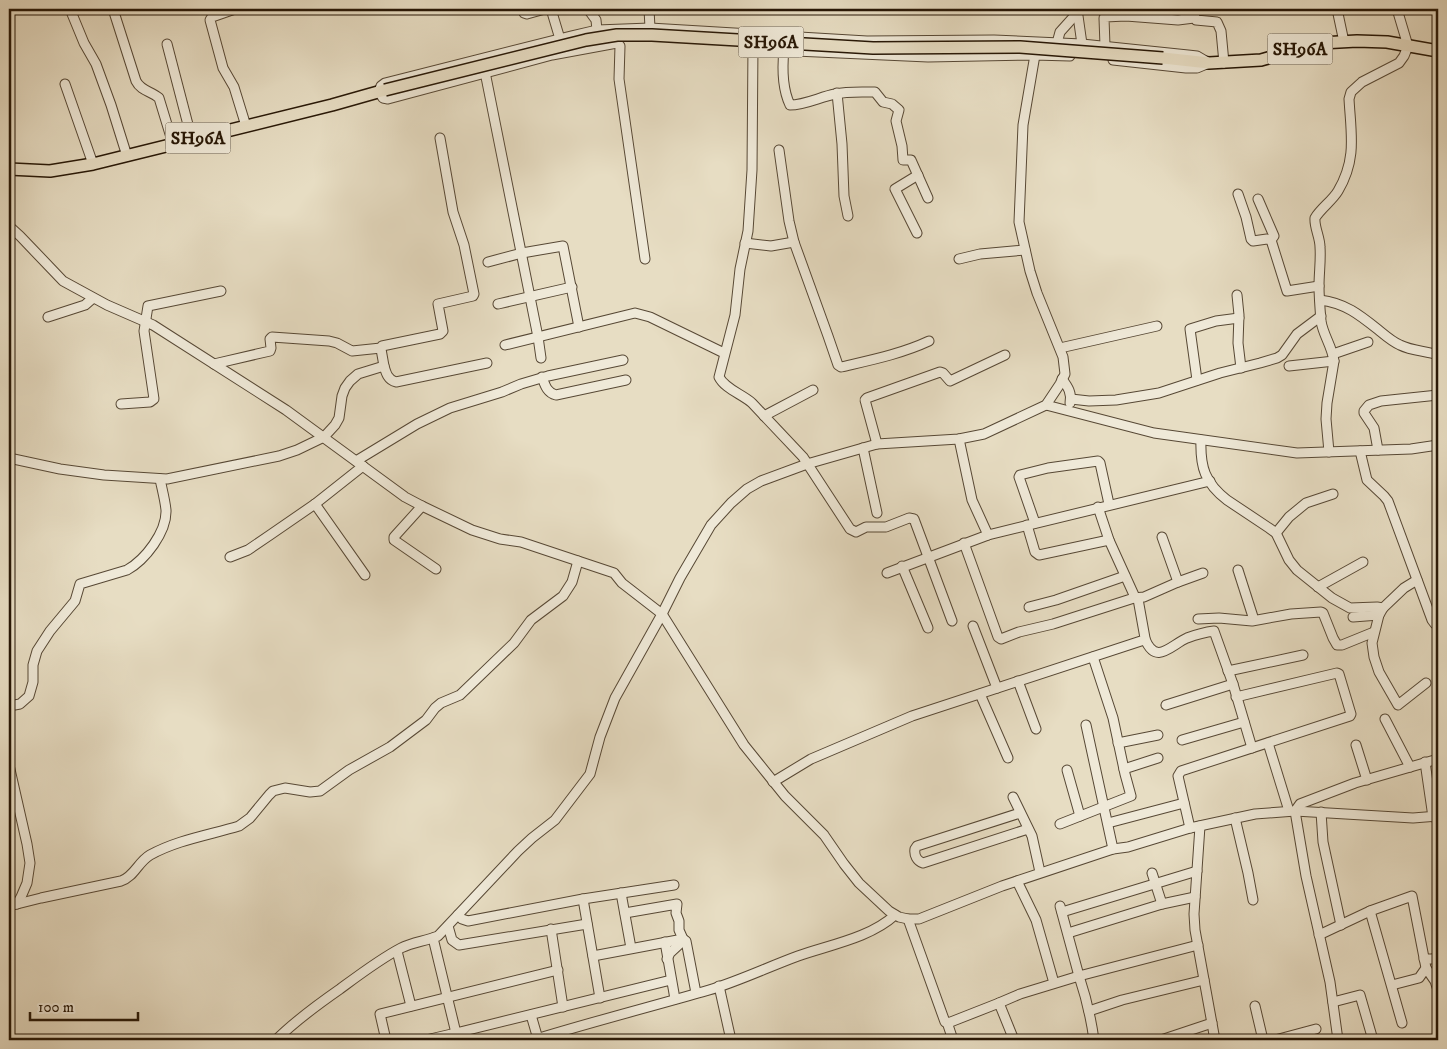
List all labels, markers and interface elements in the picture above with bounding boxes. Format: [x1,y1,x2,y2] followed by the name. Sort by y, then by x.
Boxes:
[738,27,804,58] road number: SH96A
[1268,34,1332,64] road number: SH96A
[166,122,230,154] road number: SH96A
[30,989,138,1021] scale bar
[38,998,74,1017] text: 100 m

